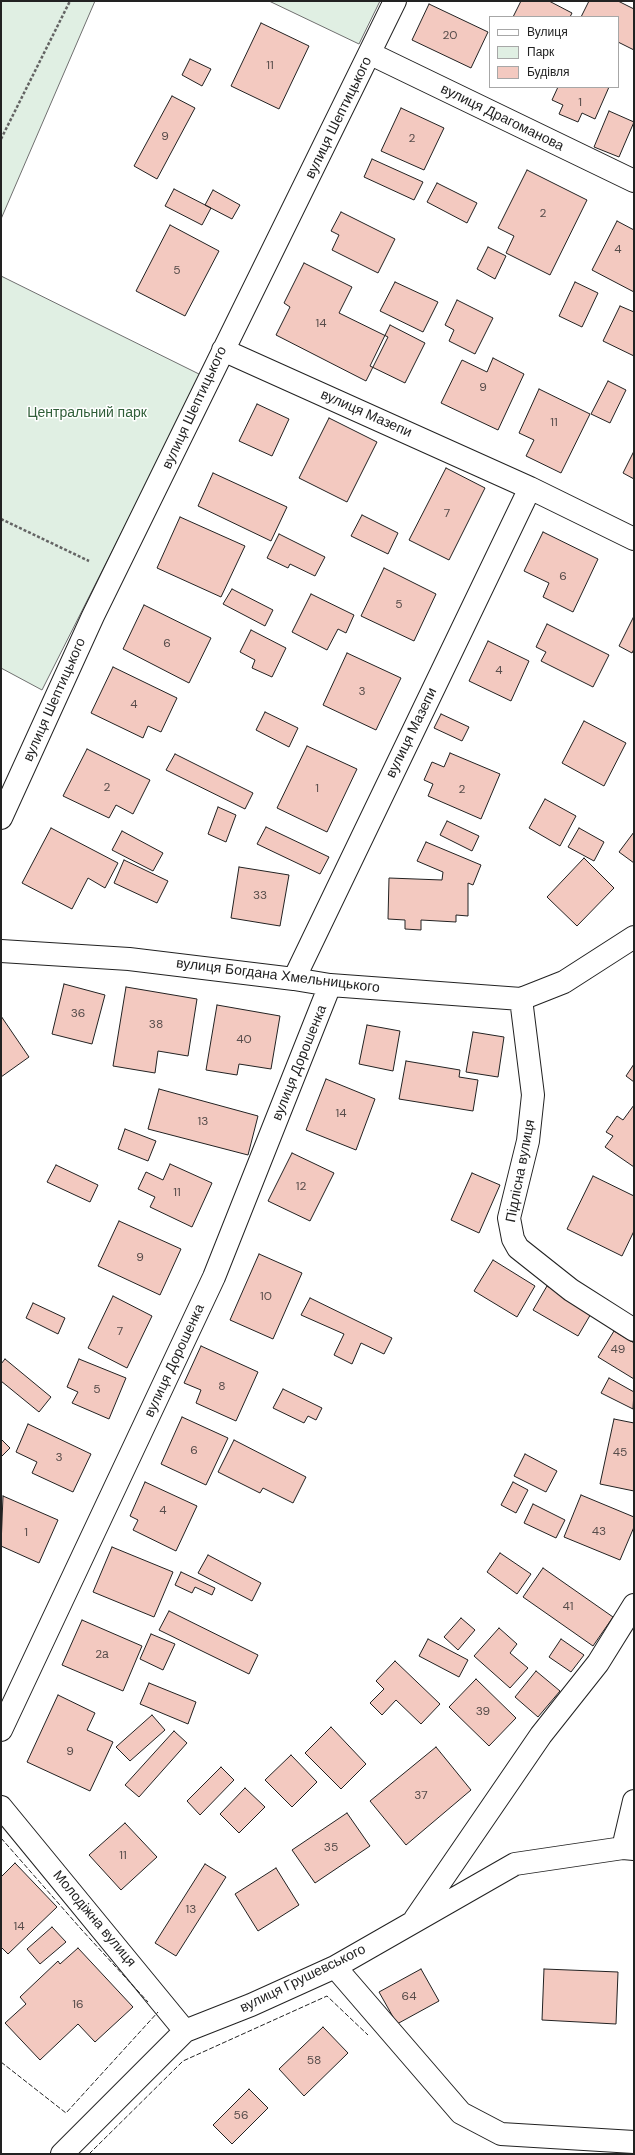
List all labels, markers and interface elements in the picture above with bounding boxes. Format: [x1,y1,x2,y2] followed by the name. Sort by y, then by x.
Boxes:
[489,16,619,88] legend
[527,24,568,40] text: Вулиця
[443,29,457,43] house number: 20
[527,44,554,60] text: Парк
[302,54,376,182] street label: вулиця Шептицького
[266,59,274,73] house number: 11
[527,64,569,80] text: Будівля
[438,81,566,155] street label: вулиця Драгоманова
[578,96,582,110] house number: 1
[161,130,169,144] house number: 9
[409,132,415,146] house number: 2
[540,207,546,221] house number: 2
[614,243,622,257] house number: 4
[173,264,181,278] house number: 5
[315,317,327,331] house number: 14
[159,344,231,472] street label: вулиця Шептицького
[479,381,487,395] house number: 9
[318,386,414,442] street label: вулиця Мазепи
[27,405,147,421] park label: Центральний парк
[550,416,558,430] house number: 11
[444,507,450,521] house number: 7
[559,570,567,584] house number: 6
[395,598,403,612] house number: 5
[20,636,90,764] street label: вулиця Шептицького
[163,637,171,651] house number: 6
[495,664,503,678] house number: 4
[358,685,366,699] house number: 3
[383,685,441,781] street label: вулиця Мазепи
[130,698,138,712] house number: 4
[104,781,110,795] house number: 2
[315,782,319,796] house number: 1
[459,783,465,797] house number: 2
[253,889,267,903] house number: 33
[175,955,381,997] street label: вулиця Богдана Хмельницького
[269,1003,331,1123] street label: вулиця Дорошенка
[71,1007,85,1021] house number: 36
[149,1018,163,1032] house number: 38
[236,1033,252,1047] house number: 40
[335,1107,347,1121] house number: 14
[198,1115,208,1129] house number: 13
[503,1118,539,1224] street label: Підлісна вулиця
[296,1180,306,1194] house number: 12
[173,1186,181,1200] house number: 11
[136,1251,144,1265] house number: 9
[260,1290,272,1304] house number: 10
[141,1302,209,1420] street label: вулиця Дорошенка
[117,1325,123,1339] house number: 7
[611,1343,625,1357] house number: 49
[218,1380,226,1394] house number: 8
[93,1383,101,1397] house number: 5
[190,1444,198,1458] house number: 6
[613,1446,627,1460] house number: 45
[55,1451,63,1465] house number: 3
[159,1504,167,1518] house number: 4
[592,1525,606,1539] house number: 43
[24,1526,28,1540] house number: 1
[562,1600,574,1614] house number: 41
[95,1648,109,1662] house number: 2а
[476,1705,490,1719] house number: 39
[66,1745,74,1759] house number: 9
[414,1789,428,1803] house number: 37
[324,1841,338,1855] house number: 35
[119,1849,127,1863] house number: 11
[49,1867,139,1971] street label: Молодіжна вулиця
[186,1903,196,1917] house number: 13
[13,1920,25,1934] house number: 14
[237,1941,369,2017] street label: вулиця Грушевського
[402,1990,416,2004] house number: 64
[72,1998,84,2012] house number: 16
[307,2054,321,2068] house number: 58
[234,2109,248,2123] house number: 56

